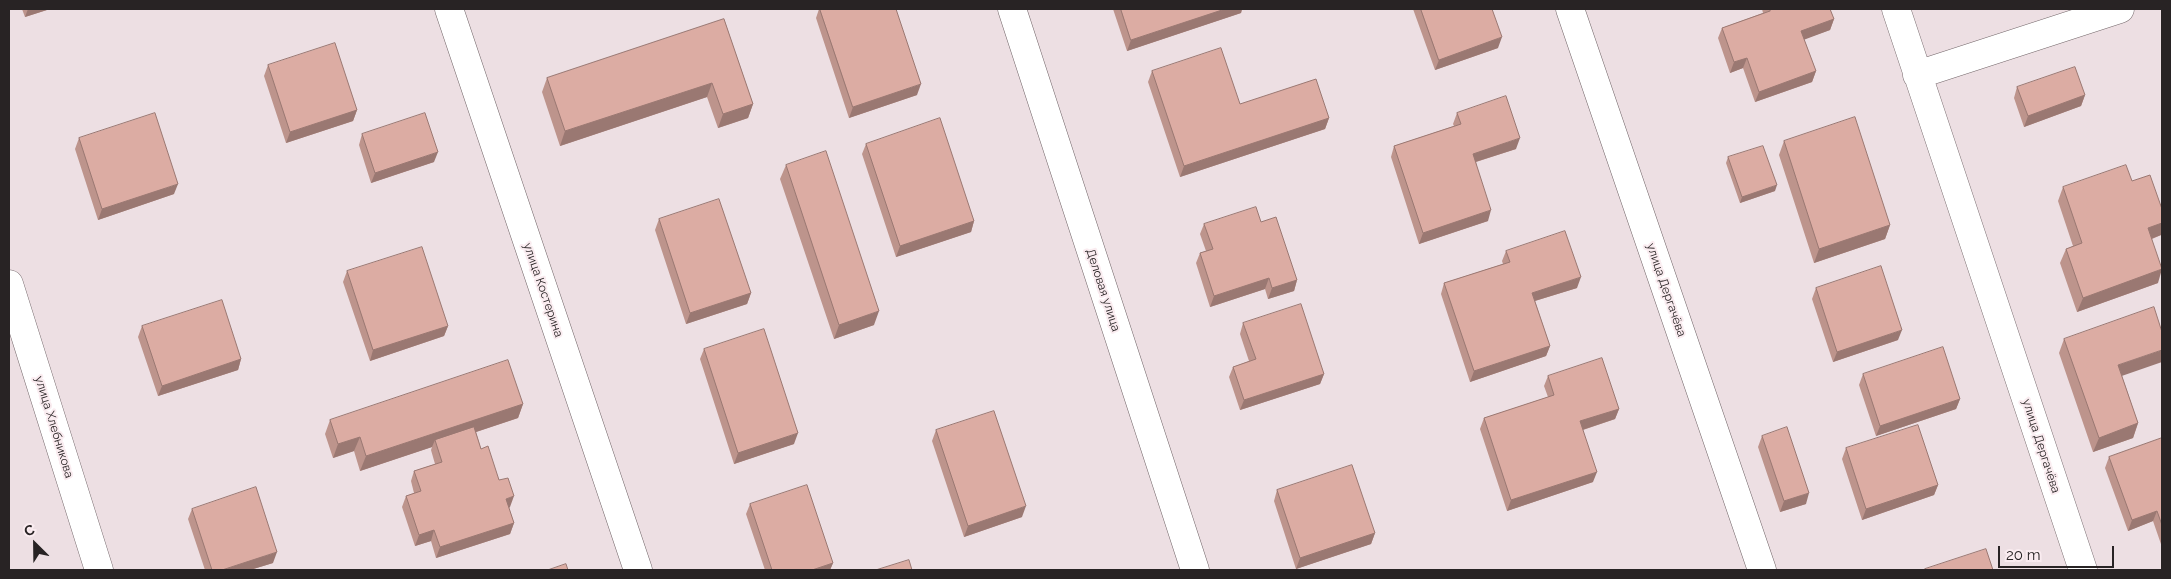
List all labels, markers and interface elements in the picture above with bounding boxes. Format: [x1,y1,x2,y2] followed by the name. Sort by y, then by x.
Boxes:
[520,241,566,339] street label: улица Костерина
[1643,241,1689,339] street label: улица Дергачёва
[1083,247,1123,333] street label: Деловая улица
[32,374,76,480] street label: улица Хлебникова
[2019,397,2063,495] street label: улица Дергачёва
[10,519,60,569] north arrow
[22,521,37,539] text: С
[2001,536,2117,568] scale bar
[2006,546,2041,564] text: 20 m

